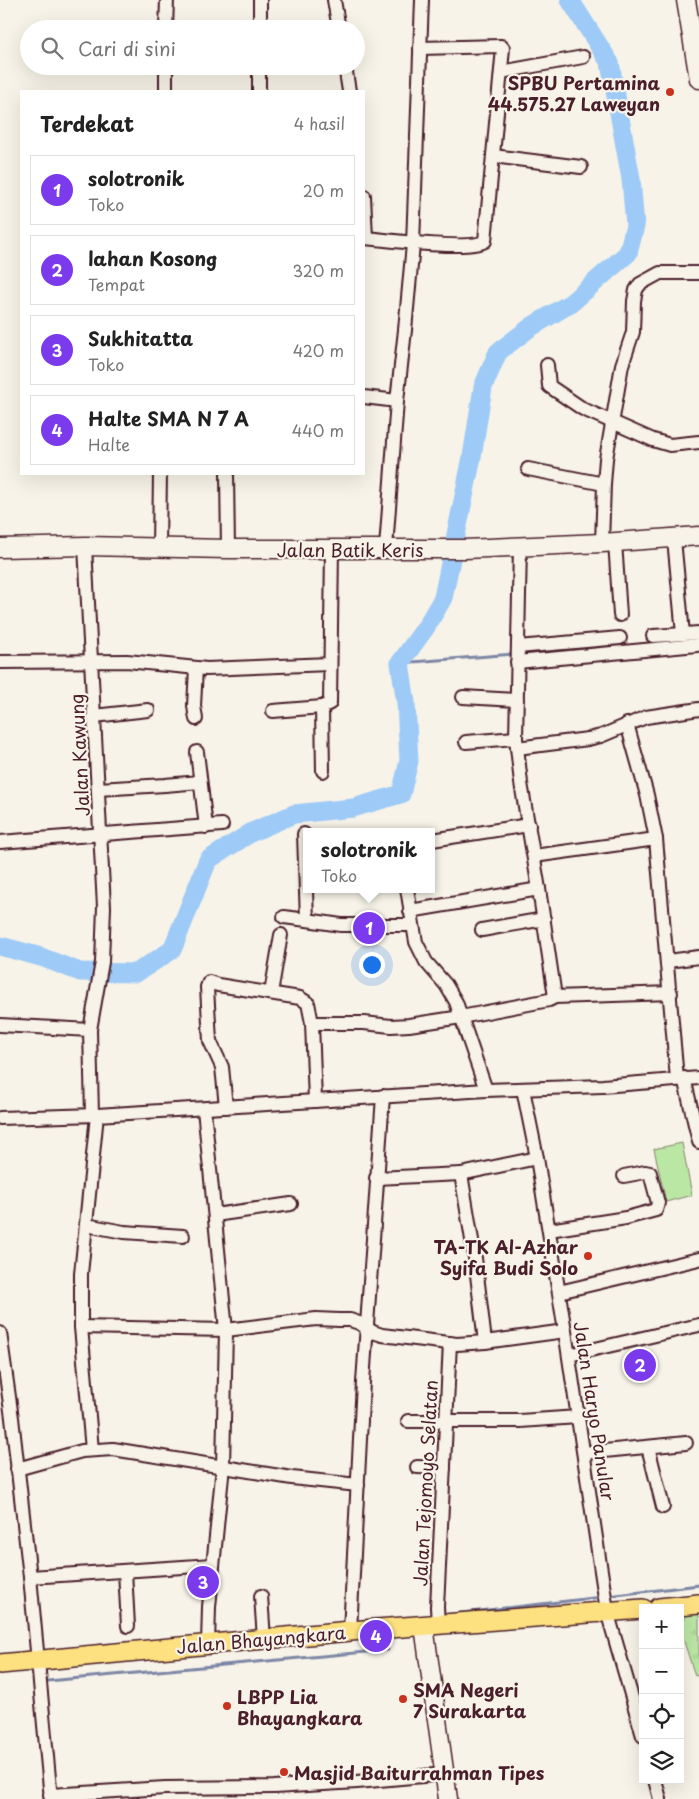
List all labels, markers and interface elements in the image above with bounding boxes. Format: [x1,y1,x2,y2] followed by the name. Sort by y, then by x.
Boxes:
[20,20,365,75] search box
[38,34,66,62] icon: search
[78,34,176,62] text: Cari di sini
[488,69,660,117] place label: SPBU Pertamina 44.575.27 Laweyan
[664,86,676,98] marker: SPBU Pertamina 44.575.27 Laweyan
[40,107,134,139] text: Terdekat
[294,111,345,135] text: 4 hasil
[88,164,184,192] text: solotronik
[53,178,61,202] text: 1
[303,178,344,202] text: 20 m
[88,192,124,216] text: Toko
[88,244,218,272] text: lahan Kosong
[51,258,63,282] text: 2
[293,258,344,282] text: 320 m
[88,272,145,296] text: Tempat
[88,324,193,352] text: Sukhitatta
[52,338,62,362] text: 3
[293,338,344,362] text: 420 m
[88,352,124,376] text: Toko
[88,404,249,432] text: Halte SMA N 7 A
[52,418,62,442] text: 4
[292,418,344,442] text: 440 m
[88,432,130,456] text: Halte
[277,536,423,563] street label: Jalan Batik Keris
[62,693,96,817] street label: Jalan Kawung
[303,828,435,893] popup
[321,835,417,863] text: solotronik
[321,863,357,887] text: Toko
[353,909,385,947] pin: 1
[359,952,385,978] your location
[433,1233,579,1281] place label: TA-TK Al-Azhar Syifa Budi Solo
[582,1250,594,1262] marker: TA-TK Al-Azhar Syifa Budi Solo
[568,1320,623,1503] street label: Jalan Haryo Panular
[624,1346,656,1384] pin: 2
[406,1379,444,1587] street label: Jalan Tejomoyo Selatan
[187,1563,219,1601] pin: 3
[639,1604,684,1784] map controls
[639,1604,684,1649] button: +
[360,1617,392,1655] pin: 4
[175,1618,347,1660] street label: Jalan Bhayangkara
[639,1649,684,1694] button: −
[413,1676,527,1724] place label: SMA Negeri 7 Surakarta
[237,1683,363,1731] place label: LBPP Lia Bhayangkara
[397,1693,409,1705] marker: SMA Negeri 7 Surakarta
[639,1694,684,1739] button: locate
[221,1700,233,1712] marker: LBPP Lia Bhayangkara
[639,1739,684,1784] button: layers
[294,1759,545,1786] place label: Masjid Baiturrahman Tipes
[278,1766,290,1778] marker: Masjid Baiturrahman Tipes

